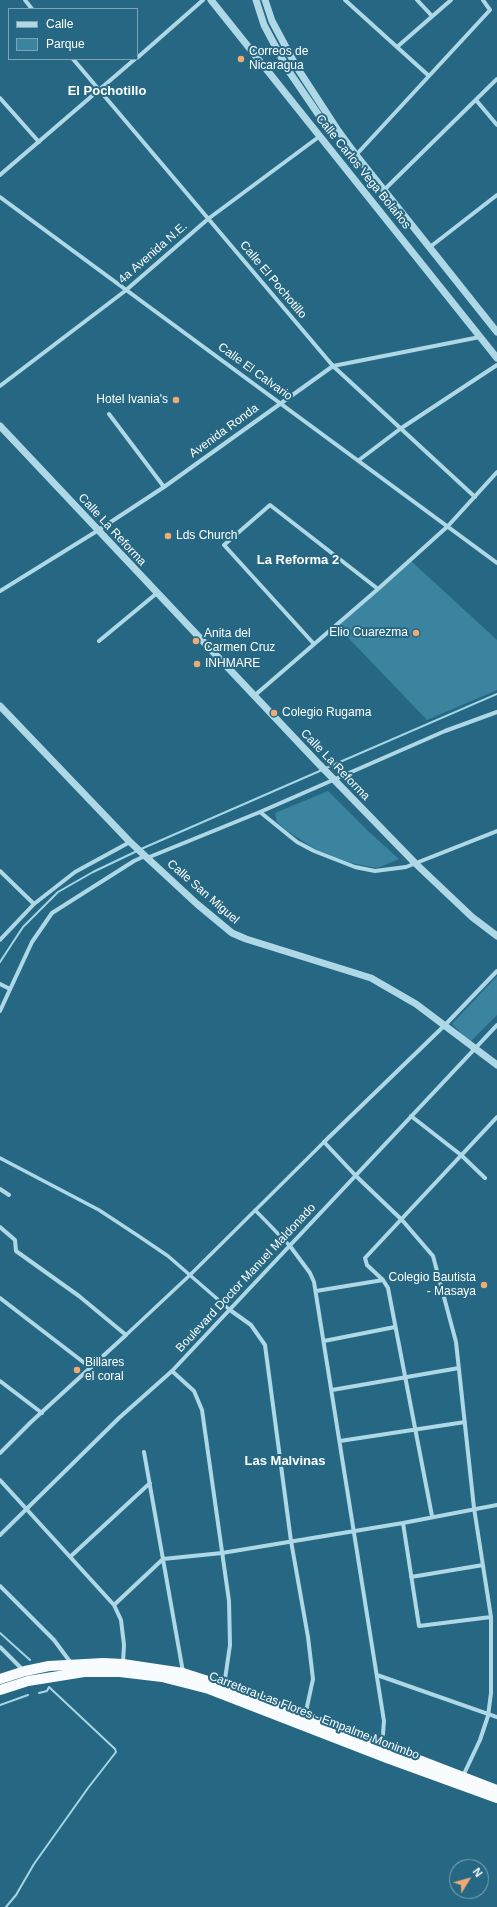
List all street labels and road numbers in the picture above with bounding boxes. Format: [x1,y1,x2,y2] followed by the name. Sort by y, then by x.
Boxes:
[312,112,414,232] street label: Calle Carlos Vega Bolaños
[116,219,190,287] street label: 4a Avenida N.E.
[236,238,310,322] street label: Calle El Pochotillo
[215,340,295,404] street label: Calle El Calvario
[187,401,261,461] street label: Avenida Ronda
[75,491,149,569] street label: Calle La Reforma
[297,726,373,804] street label: Calle La Reforma
[164,857,242,927] street label: Calle San Miguel
[173,1201,319,1355] street label: Boulevard Doctor Manuel Maldonado
[207,1669,421,1763] street label: Carretera Las Flores - Empalme Monimbo

